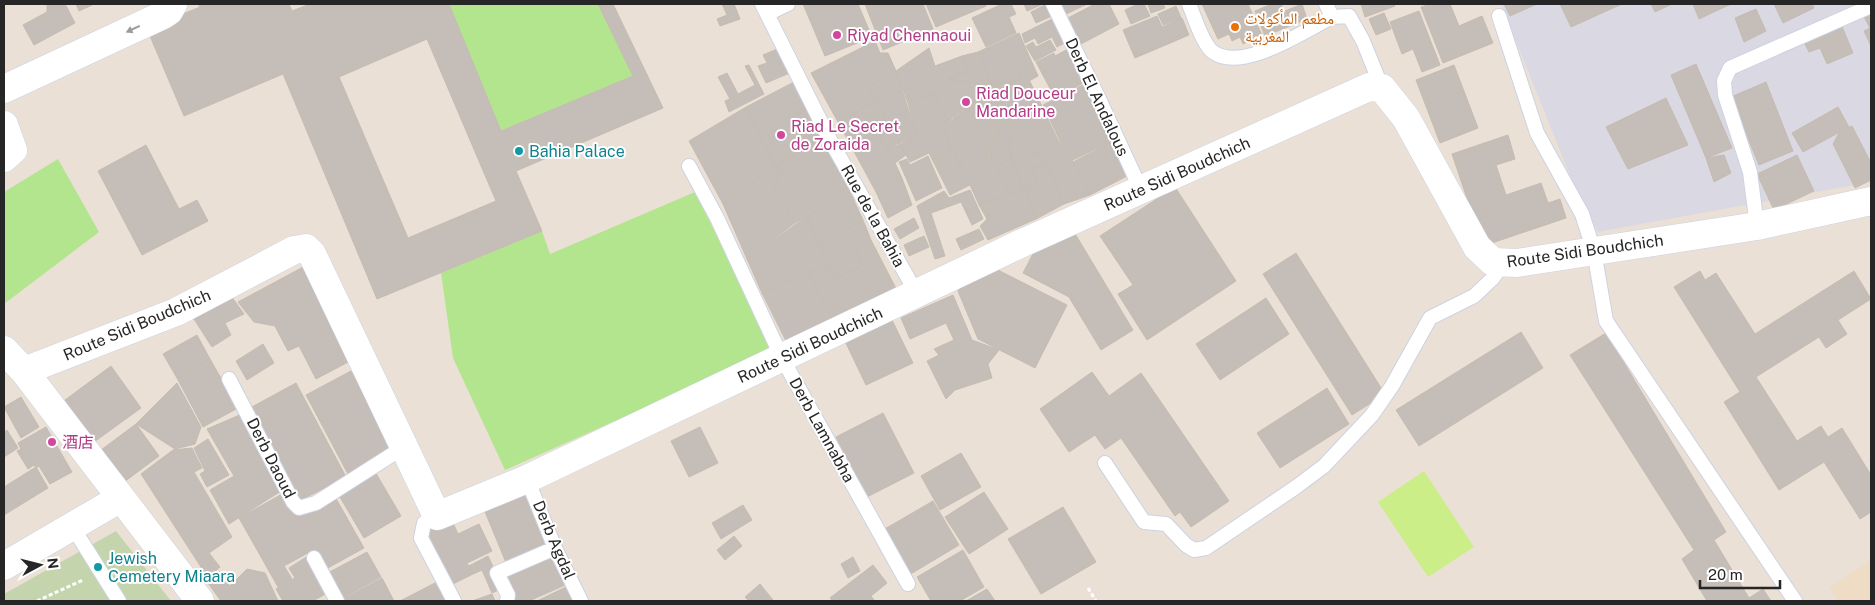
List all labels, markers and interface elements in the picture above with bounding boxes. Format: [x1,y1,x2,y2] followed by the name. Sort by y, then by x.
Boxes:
[1245,9,1334,46] place label: مطعم المأكولات المغربية
[1229,21,1241,33] marker: مطعم المأكولات المغربية
[126,25,140,33] one-way arrow
[847,26,971,45] place label: Riyad Chennaoui
[831,29,843,41] marker: Riyad Chennaoui
[1061,35,1133,159] street label: Derb El Andalous
[976,84,1076,121] place label: Riad Douceur Mandarine
[960,96,972,108] marker: Riad Douceur Mandarine
[791,117,899,154] place label: Riad Le Secret de Zoraida
[775,129,787,141] marker: Riad Le Secret de Zoraida
[1101,133,1253,215] street label: Route Sidi Boudchich
[529,142,625,161] place label: Bahia Palace
[513,145,525,157] marker: Bahia Palace
[837,161,909,271] street label: Rue de la Bahia
[1505,231,1665,271] street label: Route Sidi Boudchich
[61,285,213,365] street label: Route Sidi Boudchich
[734,303,886,387] street label: Route Sidi Boudchich
[785,374,859,486] street label: Derb Lamnabha
[243,415,299,501] street label: Derb Daoud
[62,433,94,452] place label: 酒店
[46,436,58,448] marker: 酒店
[529,498,579,582] street label: Derb Agdal
[15,540,65,590] north arrow
[108,549,235,586] place label: Jewish Cemetery Miaara
[44,557,62,570] text: N
[1700,558,1780,590] scale bar
[92,561,104,573] marker: Jewish Cemetery Miaara
[1708,566,1743,583] text: 20 m

